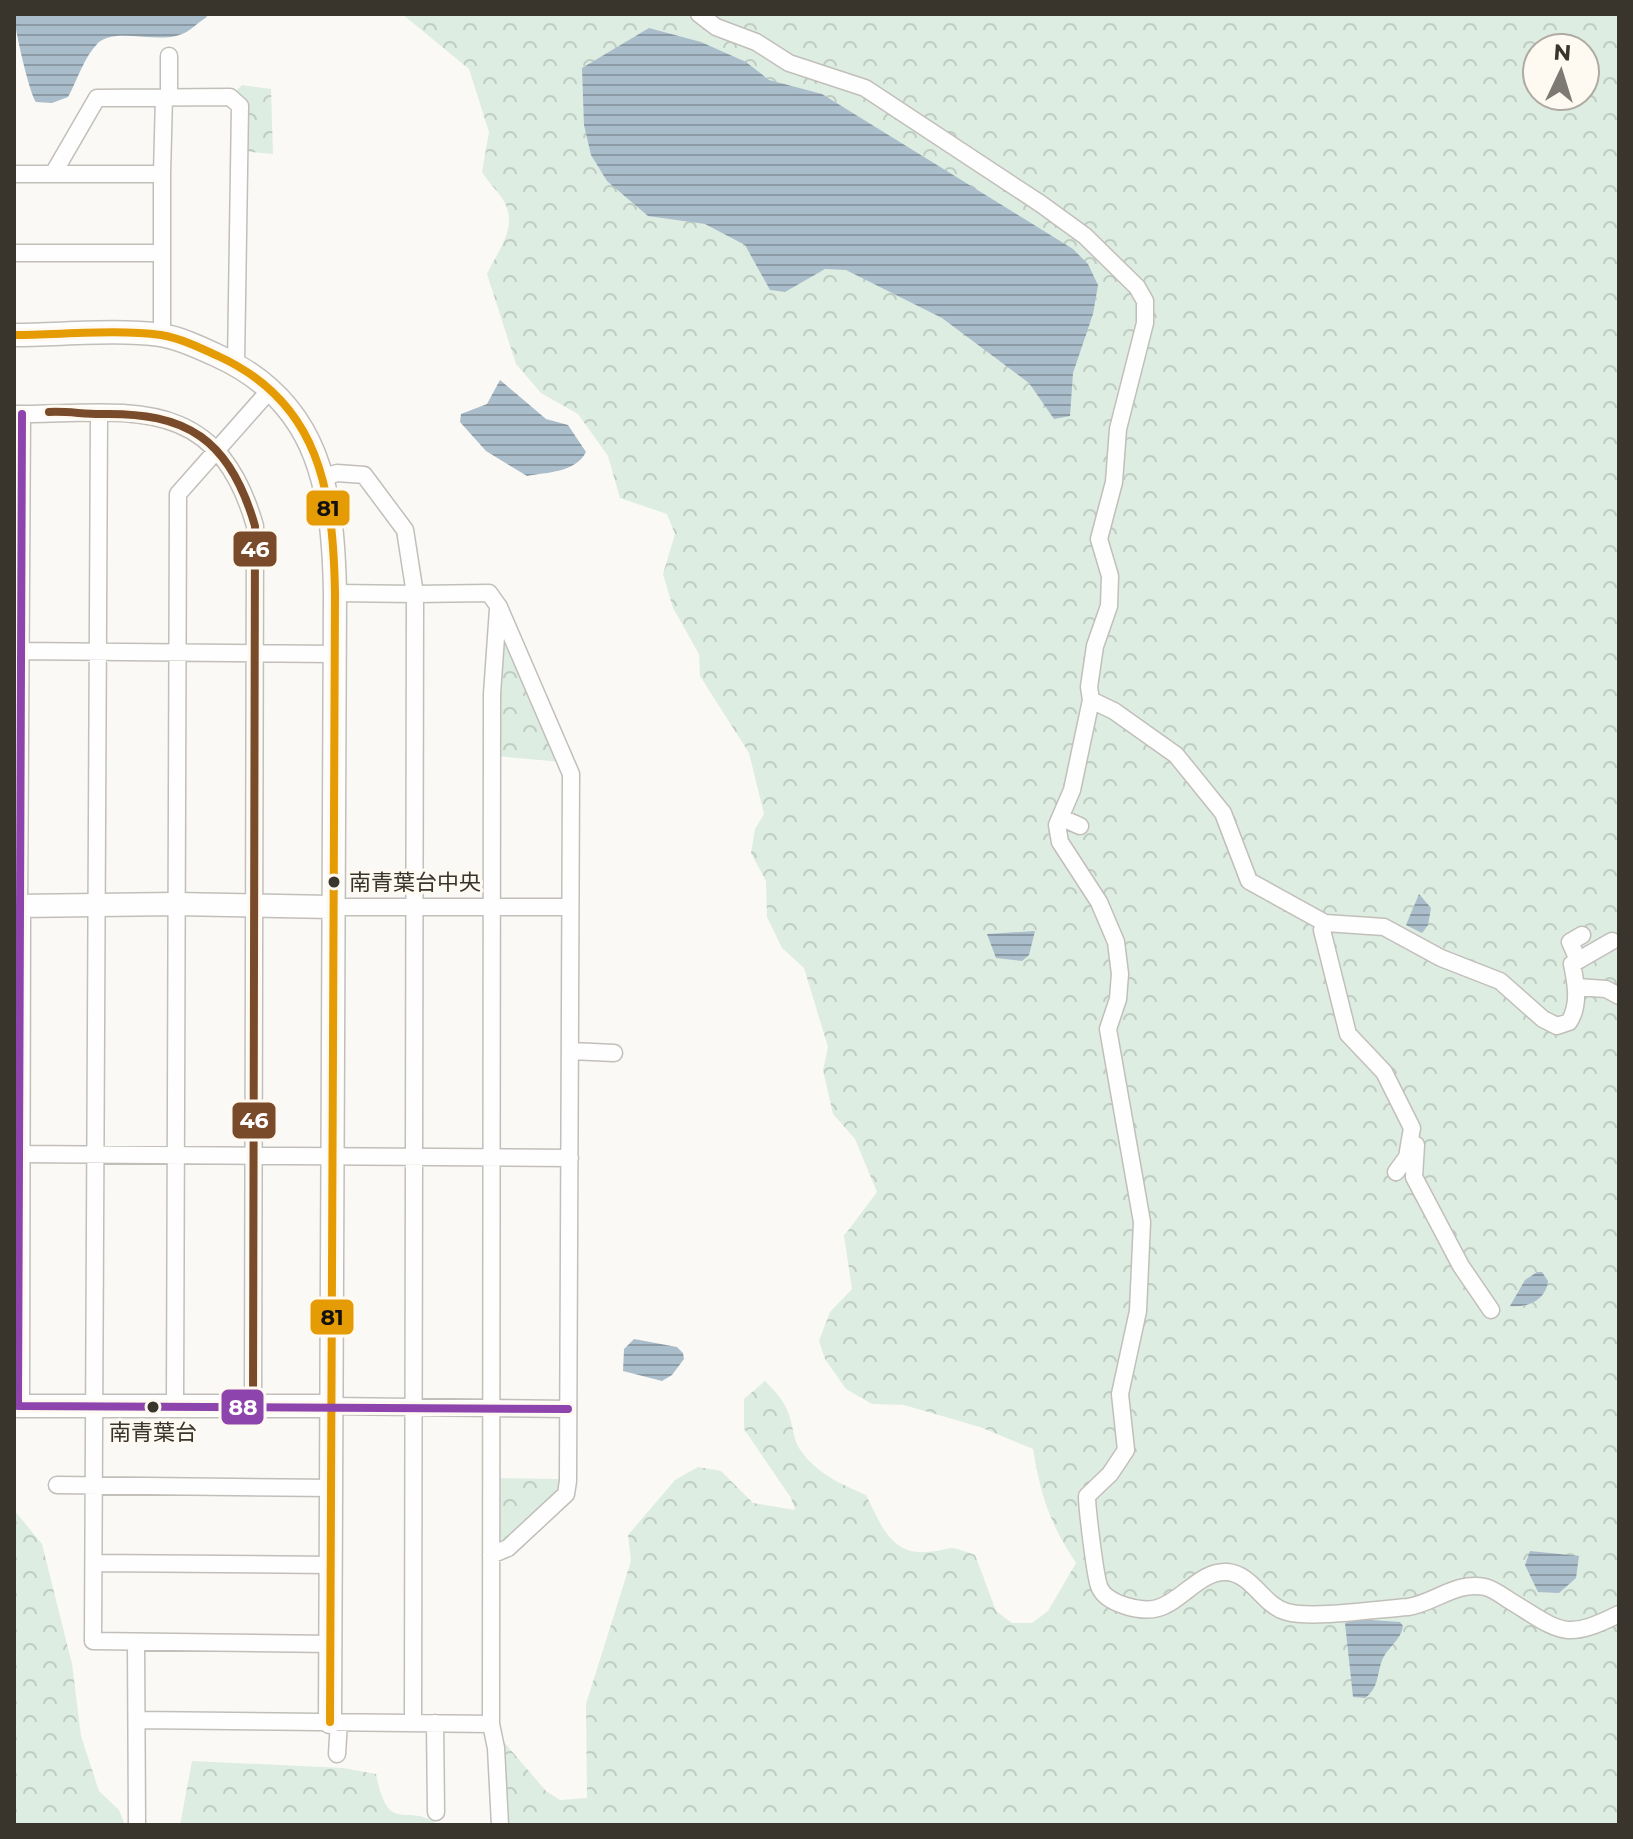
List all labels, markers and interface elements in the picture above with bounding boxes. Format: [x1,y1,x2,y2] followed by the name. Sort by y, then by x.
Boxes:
[1521,32,1601,112] north arrow
[1553,38,1572,67] text: N
[305,489,351,527] line badge: 81
[316,495,340,522] text: 81
[232,530,278,568] line badge: 46
[240,536,270,563] text: 46
[349,869,481,896] place label: 南青葉台中央
[326,874,342,890] marker: 南青葉台中央
[231,1101,277,1140] line badge: 46
[239,1107,269,1134] text: 46
[309,1298,355,1336] line badge: 81
[320,1304,344,1331] text: 81
[220,1388,265,1426] line badge: 88
[228,1394,258,1421] text: 88
[145,1399,161,1415] marker: 南青葉台
[109,1419,197,1446] place label: 南青葉台

